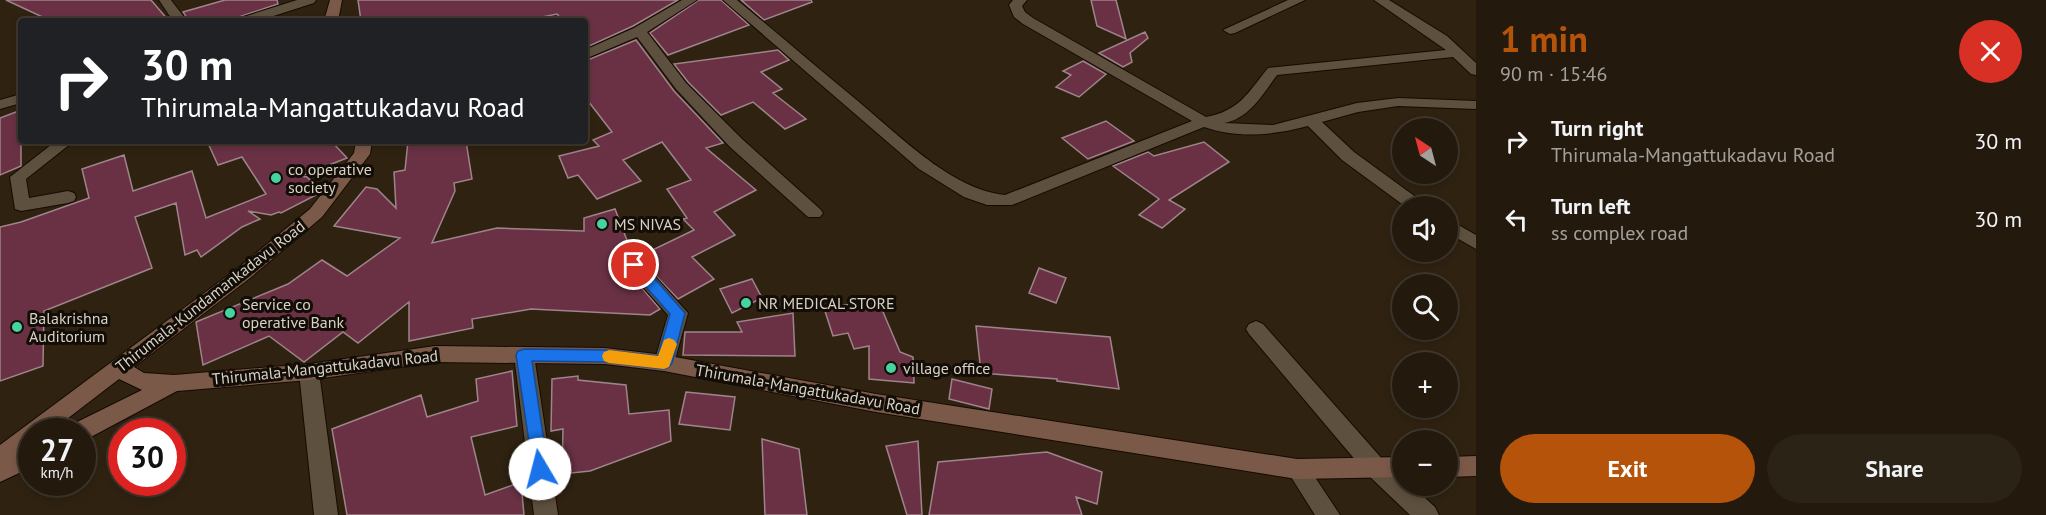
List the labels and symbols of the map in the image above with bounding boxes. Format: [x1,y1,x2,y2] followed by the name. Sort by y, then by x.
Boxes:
[1392,118,1458,184] north arrow
[288,159,372,197] place label: co operative society
[269,171,283,185] marker: co operative society
[614,214,681,234] place label: MS NIVAS
[111,216,309,376] street label: Thirumala-Kundamankadavu Road
[595,217,609,231] marker: MS NIVAS
[608,239,659,290] pin
[758,293,894,313] place label: NR MEDICAL STORE
[242,294,344,332] place label: Service co operative Bank
[739,296,753,310] marker: NR MEDICAL STORE
[223,306,237,320] marker: Service co operative Bank
[29,308,108,346] place label: Balakrishna Auditorium
[10,320,24,334] marker: Balakrishna Auditorium
[211,345,439,389] street label: Thirumala-Mangattukadavu Road
[903,358,990,378] place label: village office
[694,359,922,419] street label: Thirumala-Mangattukadavu Road
[884,361,898,375] marker: village office
[108,418,186,496] speed limit sign: 30
[508,437,572,501] position arrow

